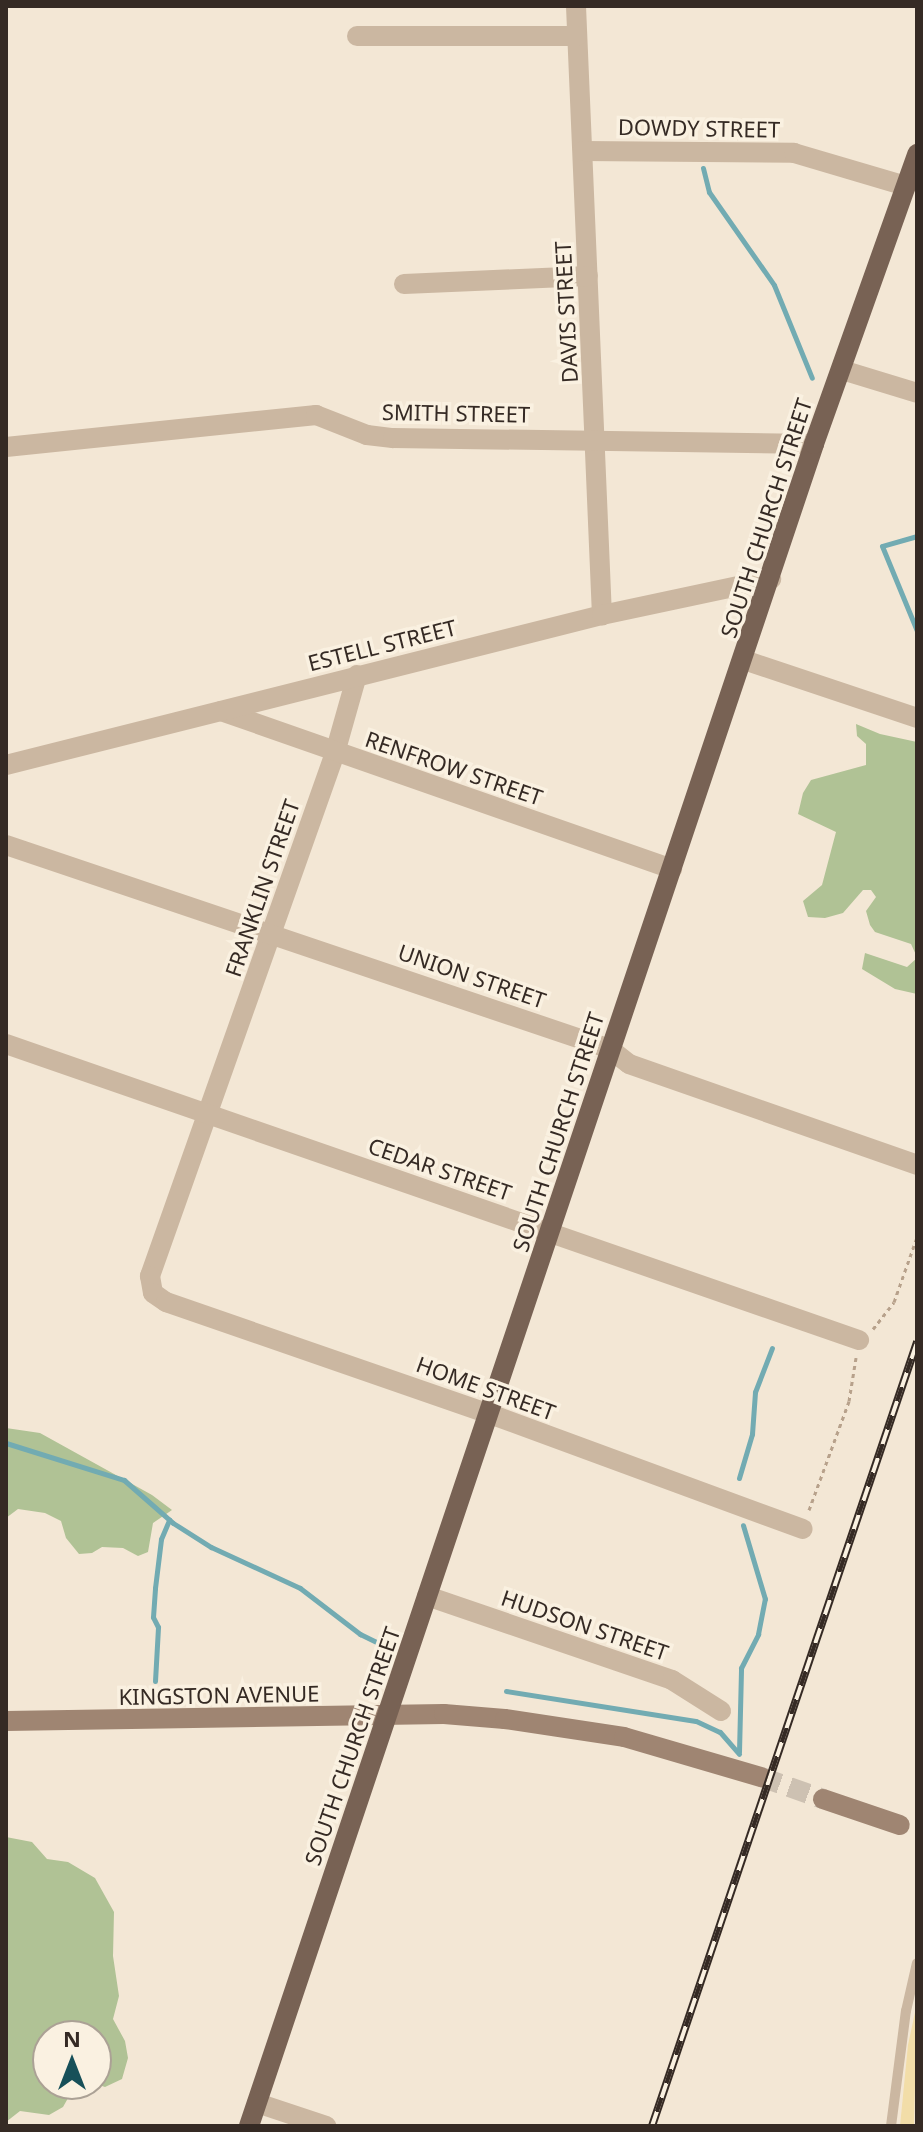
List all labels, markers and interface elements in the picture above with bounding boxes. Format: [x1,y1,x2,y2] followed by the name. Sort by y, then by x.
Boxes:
[618,113,780,143] street label: DOWDY STREET
[549,240,583,384] street label: DAVIS STREET
[715,395,817,641] street label: SOUTH CHURCH STREET
[382,399,530,427] street label: SMITH STREET
[305,614,459,676] street label: ESTELL STREET
[362,725,546,811] street label: RENFROW STREET
[219,796,305,980] street label: FRANKLIN STREET
[395,938,549,1014] street label: UNION STREET
[507,1009,609,1255] street label: SOUTH CHURCH STREET
[365,1132,515,1206] street label: CEDAR STREET
[413,1351,559,1425] street label: HOME STREET
[498,1584,672,1666] street label: HUDSON STREET
[299,1623,405,1869] street label: SOUTH CHURCH STREET
[118,1680,320,1710] street label: KINGSTON AVENUE
[32,2020,112,2100] north arrow
[63,2023,81,2053] text: N

